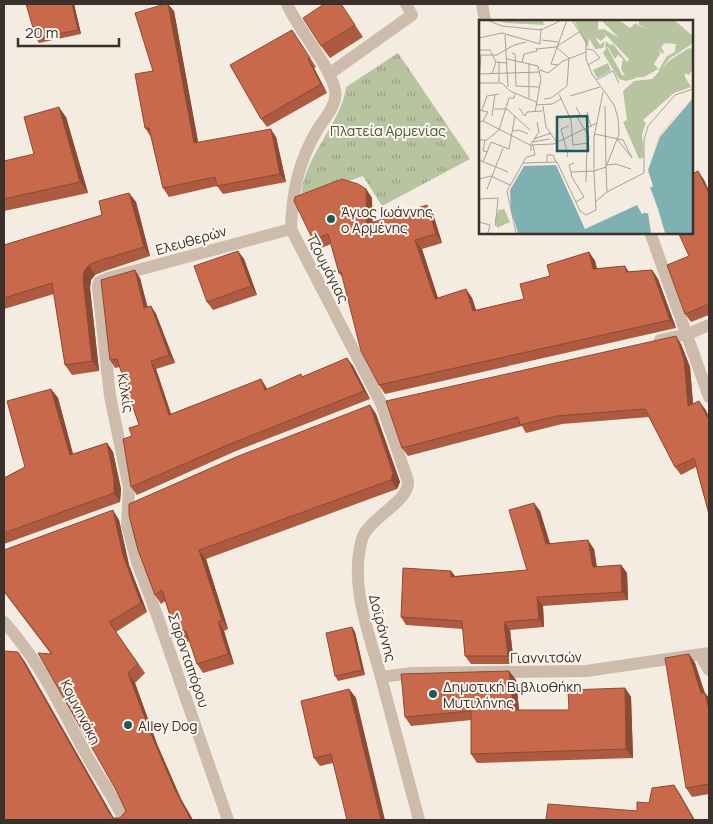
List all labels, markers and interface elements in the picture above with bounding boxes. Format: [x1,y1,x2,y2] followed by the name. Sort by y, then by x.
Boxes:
[18,15,119,47] scale bar
[479,20,693,234] inset map
[25,22,58,43] text: 20 m
[330,121,446,140] park label: Πλατεία Αρμενίας
[341,202,433,237] place label: Άγιος Ιωάννης ο Αρμένης
[325,213,337,225] marker: Άγιος Ιωάννης ο Αρμένης
[153,221,229,259] street label: Ελευθερών
[302,230,354,306] street label: Τζουμάγιας
[113,372,139,414] street label: Κιλκίς
[365,592,401,664] street label: Δοϊράννης
[164,610,214,710] street label: Σαρανταπόρου
[510,647,582,667] street label: Γιαννιτσών
[57,676,105,748] street label: Κομνηνάκη
[443,677,582,712] place label: Δημοτική Βιβλιοθήκη Μυτιλήνης
[427,688,439,700] marker: Δημοτική Βιβλιοθήκη Μυτιλήνης
[138,716,198,735] place label: Alley Dog
[122,719,134,731] marker: Alley Dog

